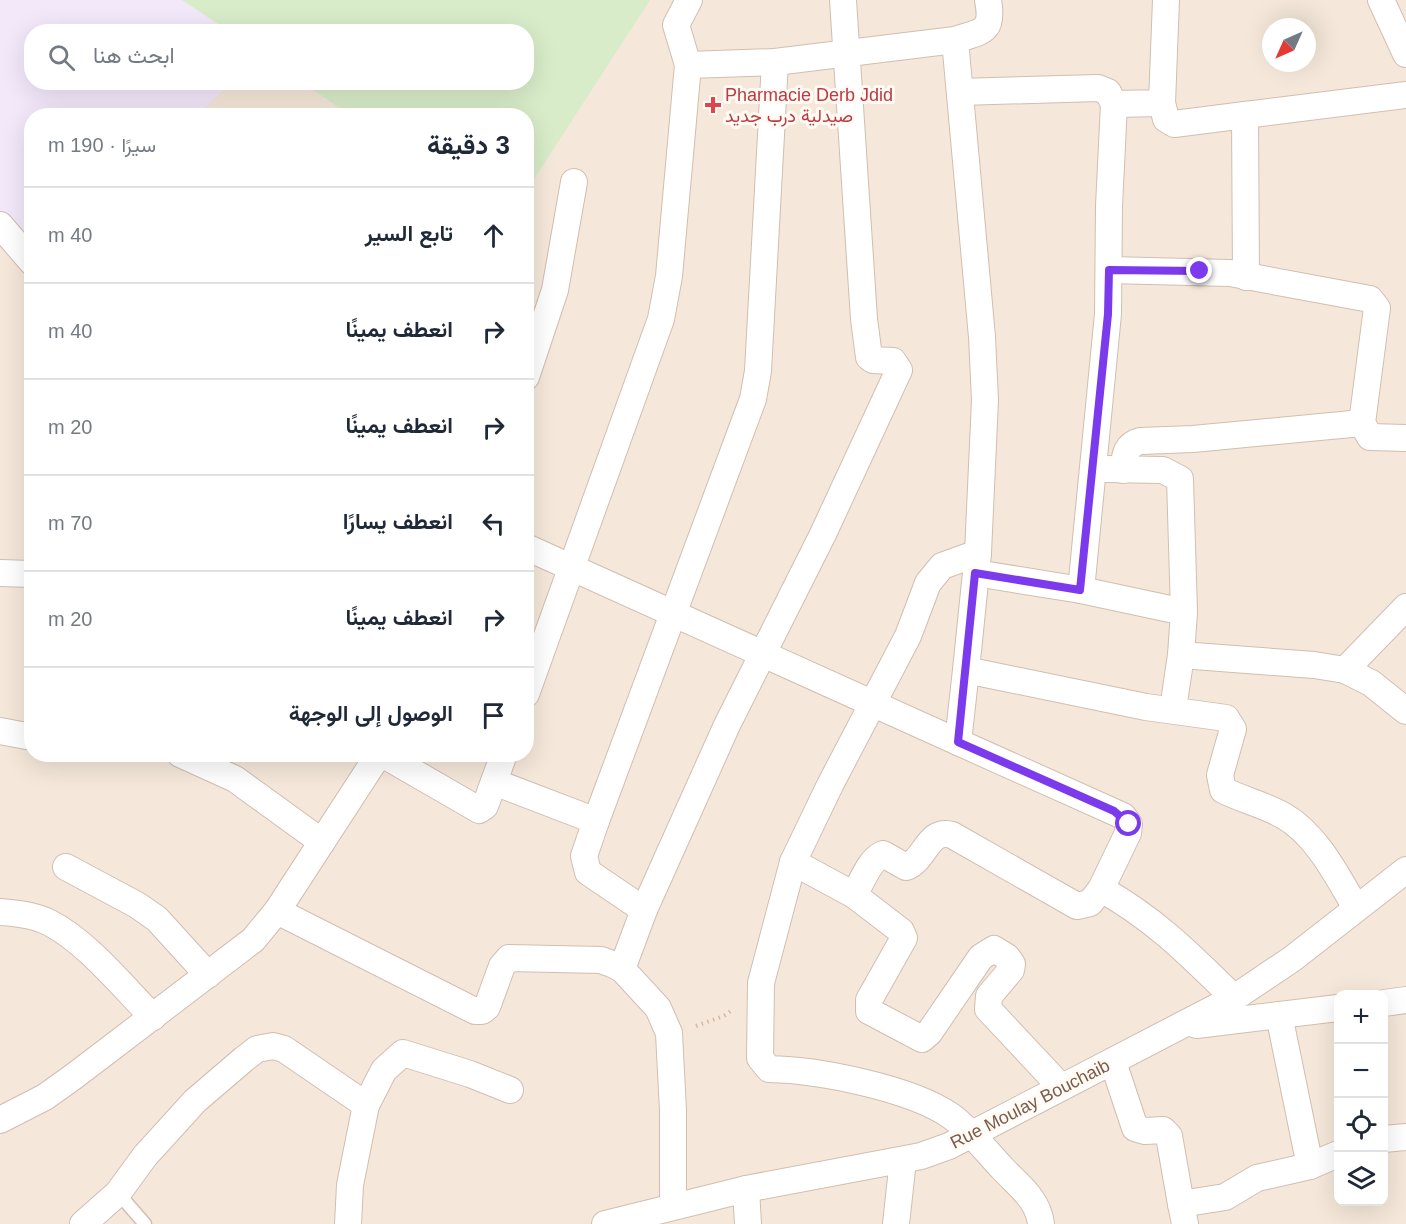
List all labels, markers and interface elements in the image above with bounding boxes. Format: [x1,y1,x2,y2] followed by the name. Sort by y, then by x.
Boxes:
[1262,18,1316,72] north arrow
[24,24,534,90] search box
[45,41,78,74] icon: search
[93,43,175,68] text: ابحث هنا
[725,85,893,127] place label: Pharmacie Derb Jdid صيدلية درب جديد
[706,98,720,112] marker: Pharmacie Derb Jdid صيدلية درب جديد
[427,130,510,160] text: 3 دقيقة
[48,134,156,156] text: سيرًا · 190 m
[477,219,510,252] icon: ahead
[365,221,453,246] text: تابع السير
[48,224,92,246] text: 40 m
[1186,257,1212,283] route end
[477,315,510,348] icon: right
[345,317,453,342] text: انعطف يمينًا
[48,320,92,342] text: 40 m
[477,411,510,444] icon: right
[345,413,453,438] text: انعطف يمينًا
[48,416,92,438] text: 20 m
[477,507,510,540] icon: left
[343,509,453,534] text: انعطف يسارًا
[48,512,92,534] text: 70 m
[477,603,510,636] icon: right
[345,605,453,630] text: انعطف يمينًا
[48,608,92,630] text: 20 m
[477,699,510,732] icon: arrive
[289,701,453,726] text: الوصول إلى الوجهة
[1115,810,1141,836] route start
[1334,990,1388,1206] map controls
[1334,990,1388,1044] button: +
[1334,1044,1388,1098] button: −
[947,1055,1113,1153] street label: Rue Moulay Bouchaib
[1334,1098,1388,1152] button: locate
[1334,1152,1388,1206] button: layers

